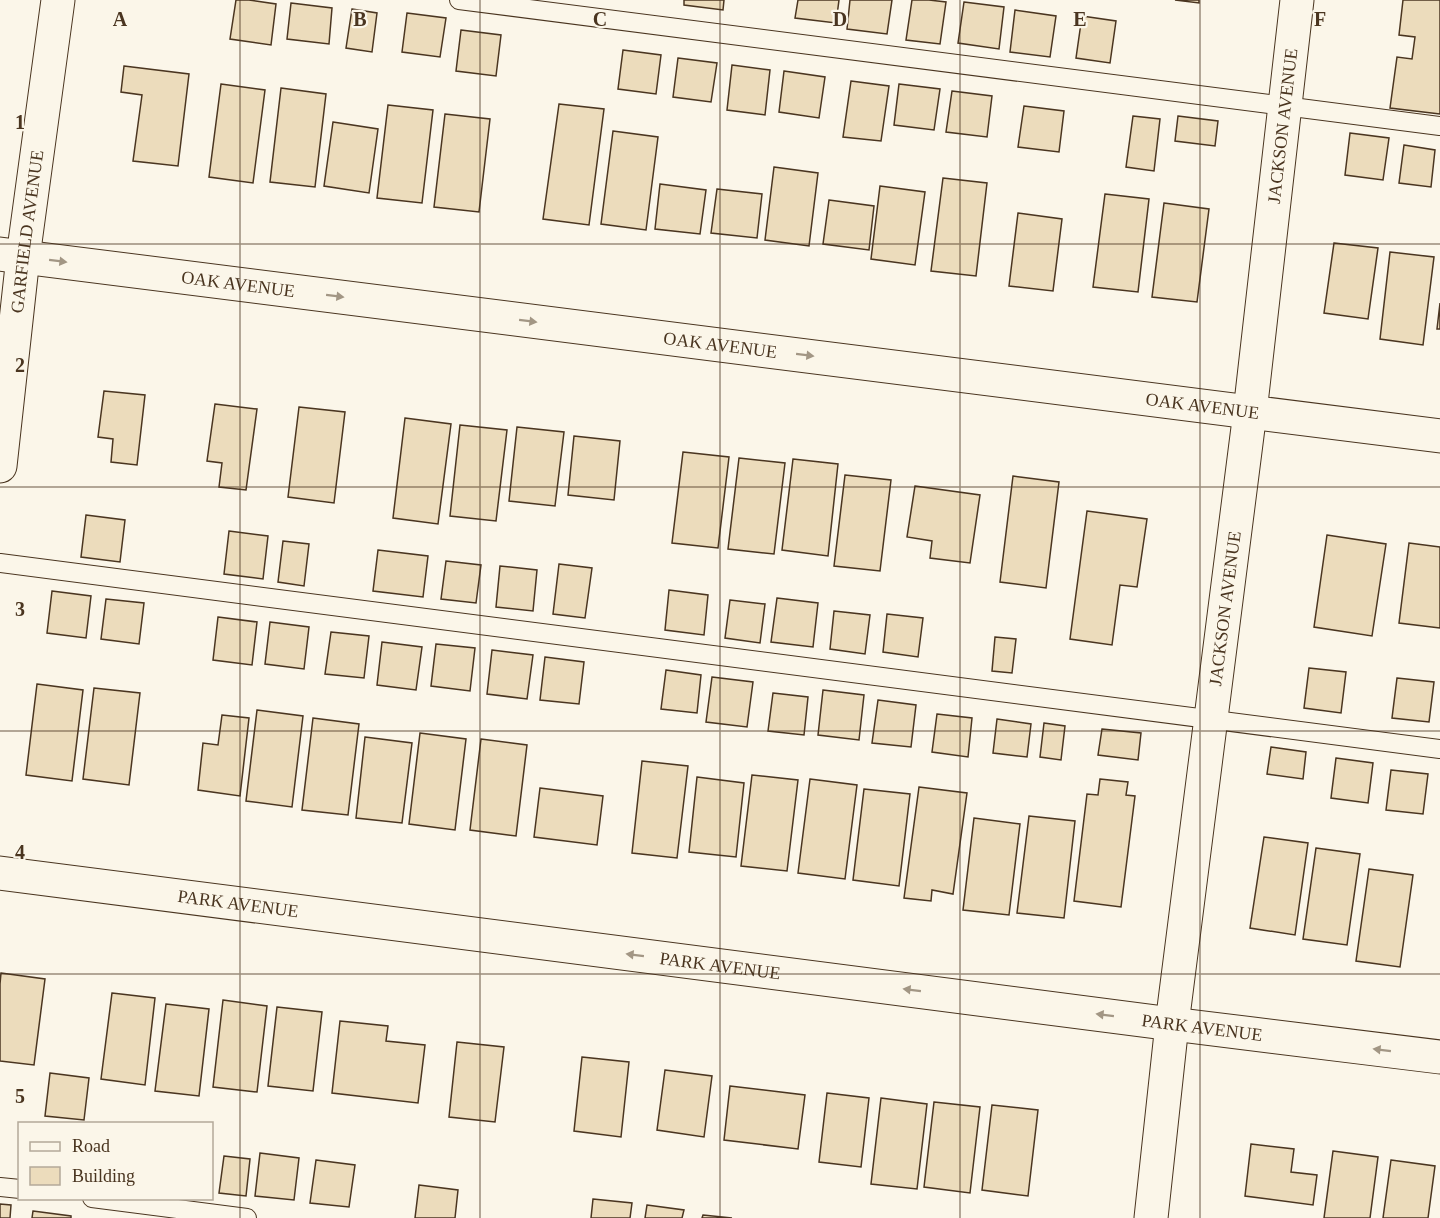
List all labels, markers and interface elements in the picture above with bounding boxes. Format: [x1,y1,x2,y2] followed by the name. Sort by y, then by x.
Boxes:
[113,8,128,30] text: A
[353,8,367,30] text: B
[593,8,607,30] text: C
[833,8,847,30] text: D
[1073,8,1087,30] text: E
[1314,8,1326,30] text: F
[1264,47,1301,205] street label: JACKSON AVENUE
[15,111,25,133] text: 1
[7,149,47,314] street label: GARFIELD AVENUE
[49,257,68,266] one-way arrow
[180,267,296,301] street label: OAK AVENUE
[325,292,344,301] one-way arrow
[519,316,538,325] one-way arrow
[662,328,778,362] street label: OAK AVENUE
[796,351,815,360] one-way arrow
[15,354,25,376] text: 2
[1145,389,1260,423] street label: OAK AVENUE
[1205,530,1245,687] street label: JACKSON AVENUE
[15,598,25,620] text: 3
[15,841,25,863] text: 4
[176,886,300,921] street label: PARK AVENUE
[658,948,782,983] street label: PARK AVENUE
[625,950,644,959] one-way arrow
[902,986,921,995] one-way arrow
[1140,1010,1264,1045] street label: PARK AVENUE
[1095,1011,1114,1020] one-way arrow
[1372,1045,1391,1054] one-way arrow
[15,1085,25,1107] text: 5
[18,1122,213,1200] legend
[72,1136,110,1156] text: Road
[72,1166,135,1186] text: Building

